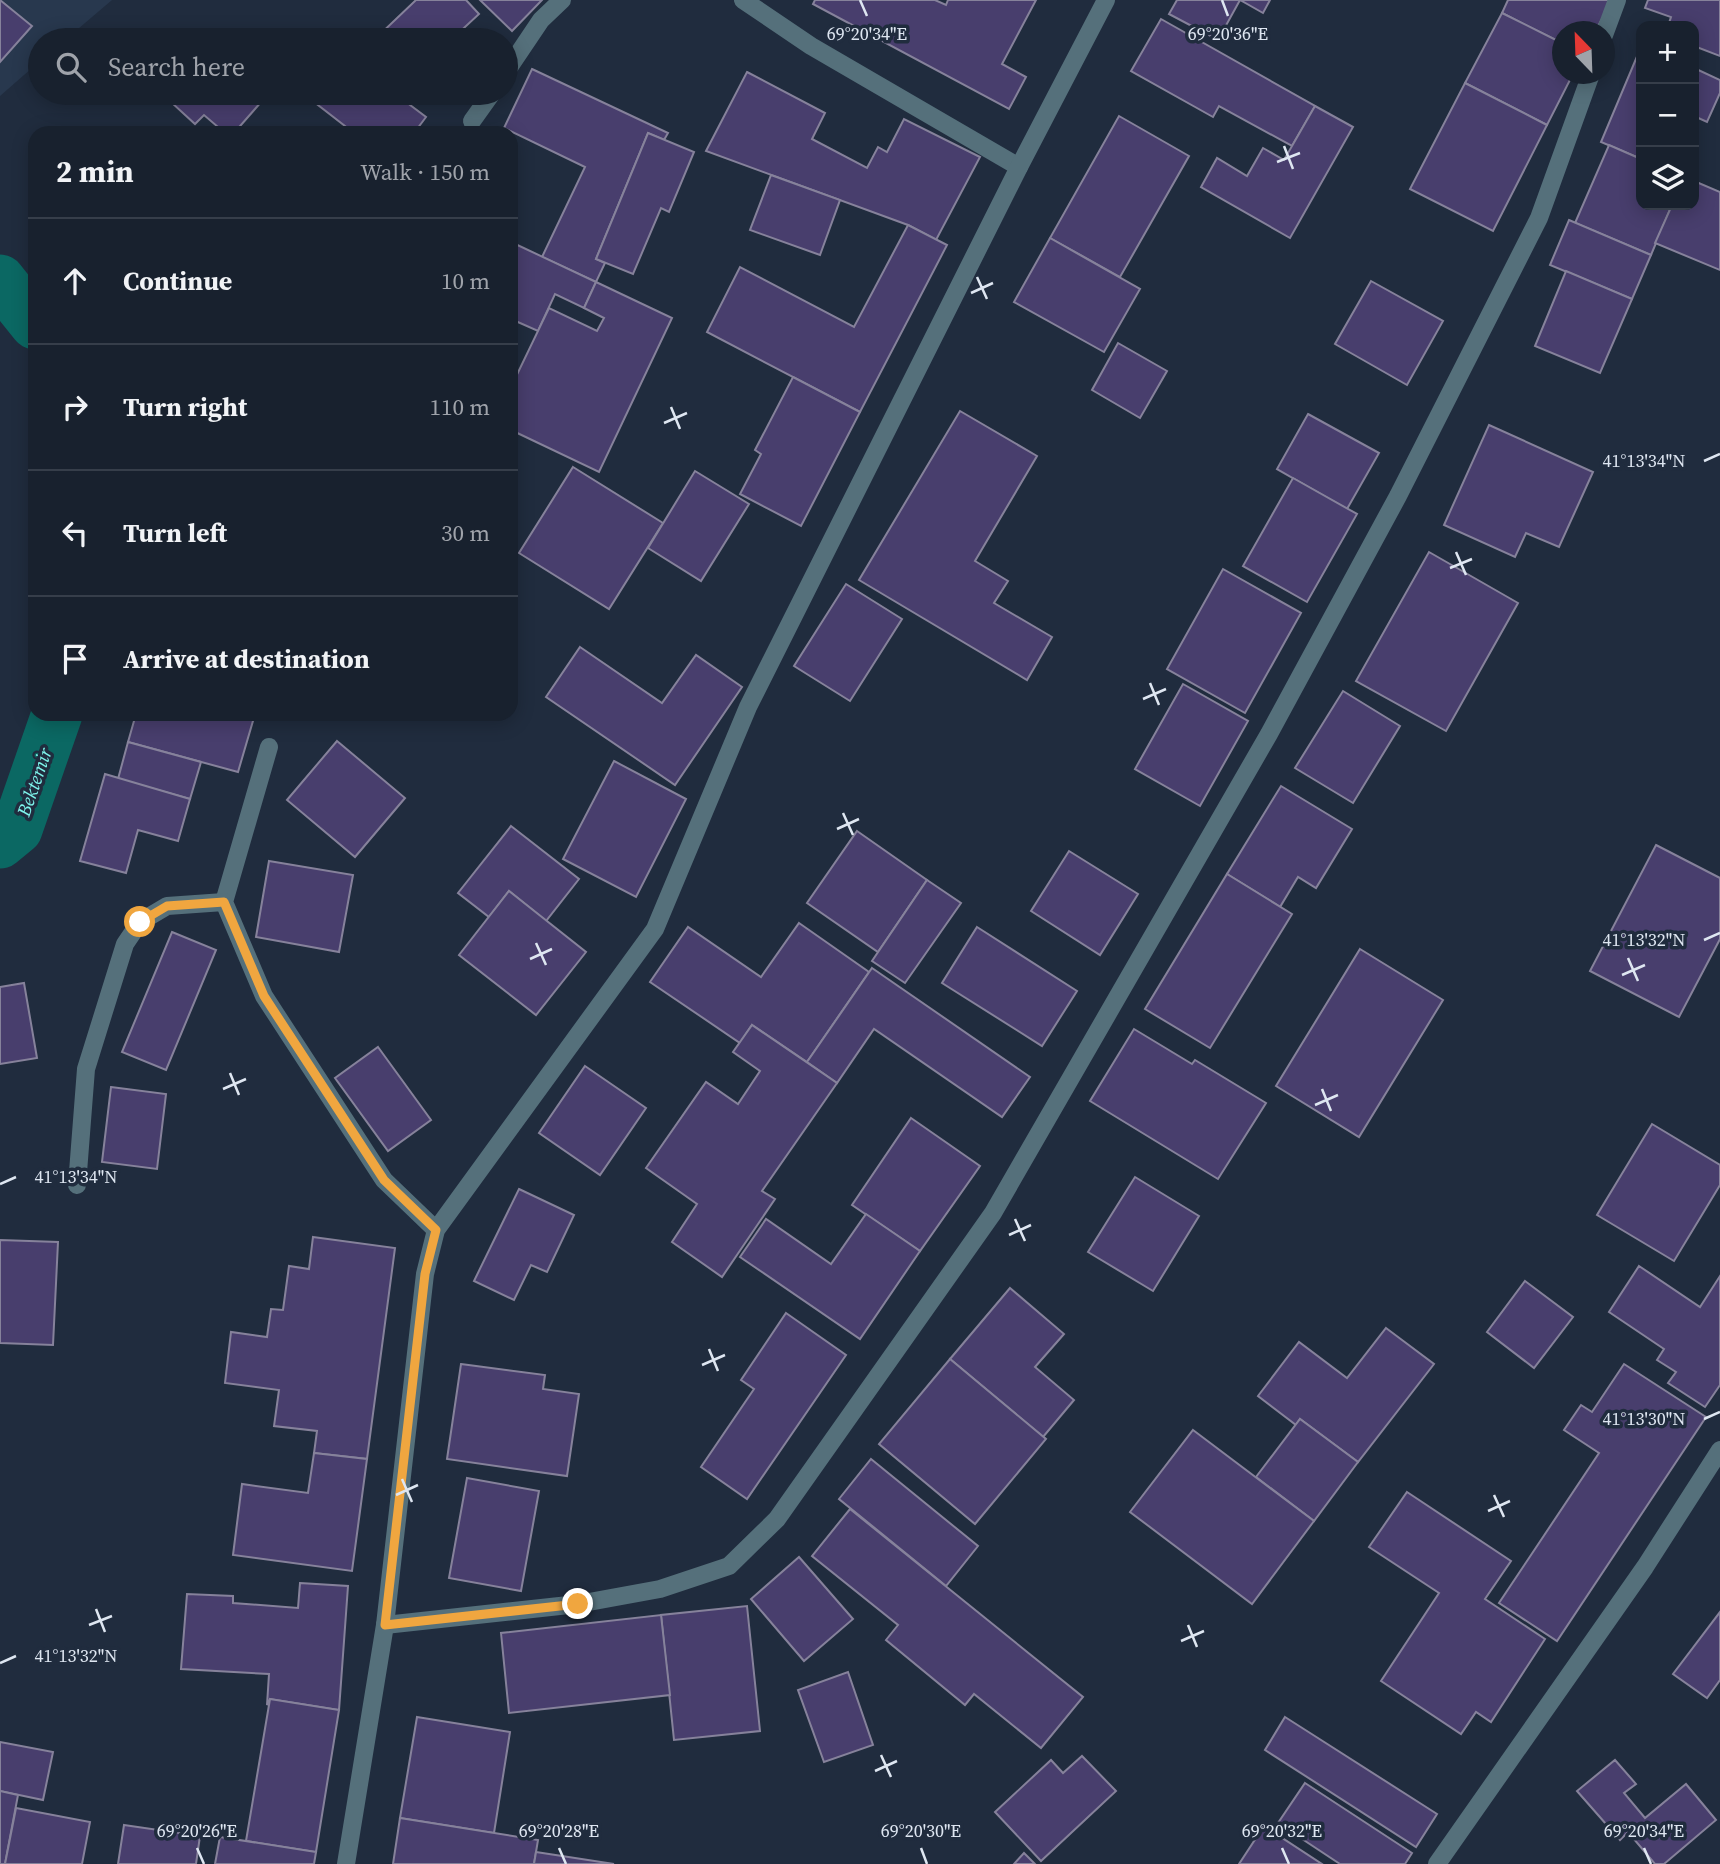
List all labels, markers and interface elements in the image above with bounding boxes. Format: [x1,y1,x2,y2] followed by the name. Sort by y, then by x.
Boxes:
[827,21,907,46] text: 69°20'34"E
[1188,21,1268,46] text: 69°20'36"E
[1552,21,1615,84] north arrow
[1636,21,1699,210] map controls
[1636,21,1699,84] button: +
[28,28,518,105] search box
[52,48,90,86] icon: search
[108,49,245,85] text: Search here
[1636,84,1699,147] button: −
[1636,147,1699,210] button: layers
[56,151,134,192] text: 2 min
[360,156,490,188] text: Walk · 150 m
[56,262,94,300] icon: ahead
[123,263,232,299] text: Continue
[441,265,490,297] text: 10 m
[56,388,94,426] icon: right
[123,389,247,425] text: Turn right
[429,391,490,423] text: 110 m
[1603,448,1685,473] text: 41°13'34"N
[56,514,94,552] icon: left
[123,515,227,551] text: Turn left
[441,517,490,549] text: 30 m
[56,640,94,678] icon: arrive
[123,641,370,677] text: Arrive at destination
[10,743,58,821] water label: Bektemir
[124,906,155,937] route start
[1603,927,1685,952] text: 41°13'32"N
[35,1164,117,1189] text: 41°13'34"N
[1603,1406,1685,1431] text: 41°13'30"N
[562,1588,593,1619] route end
[35,1643,117,1668] text: 41°13'32"N
[157,1818,237,1843] text: 69°20'26"E
[519,1818,599,1843] text: 69°20'28"E
[881,1818,961,1843] text: 69°20'30"E
[1242,1818,1322,1843] text: 69°20'32"E
[1604,1818,1684,1843] text: 69°20'34"E

